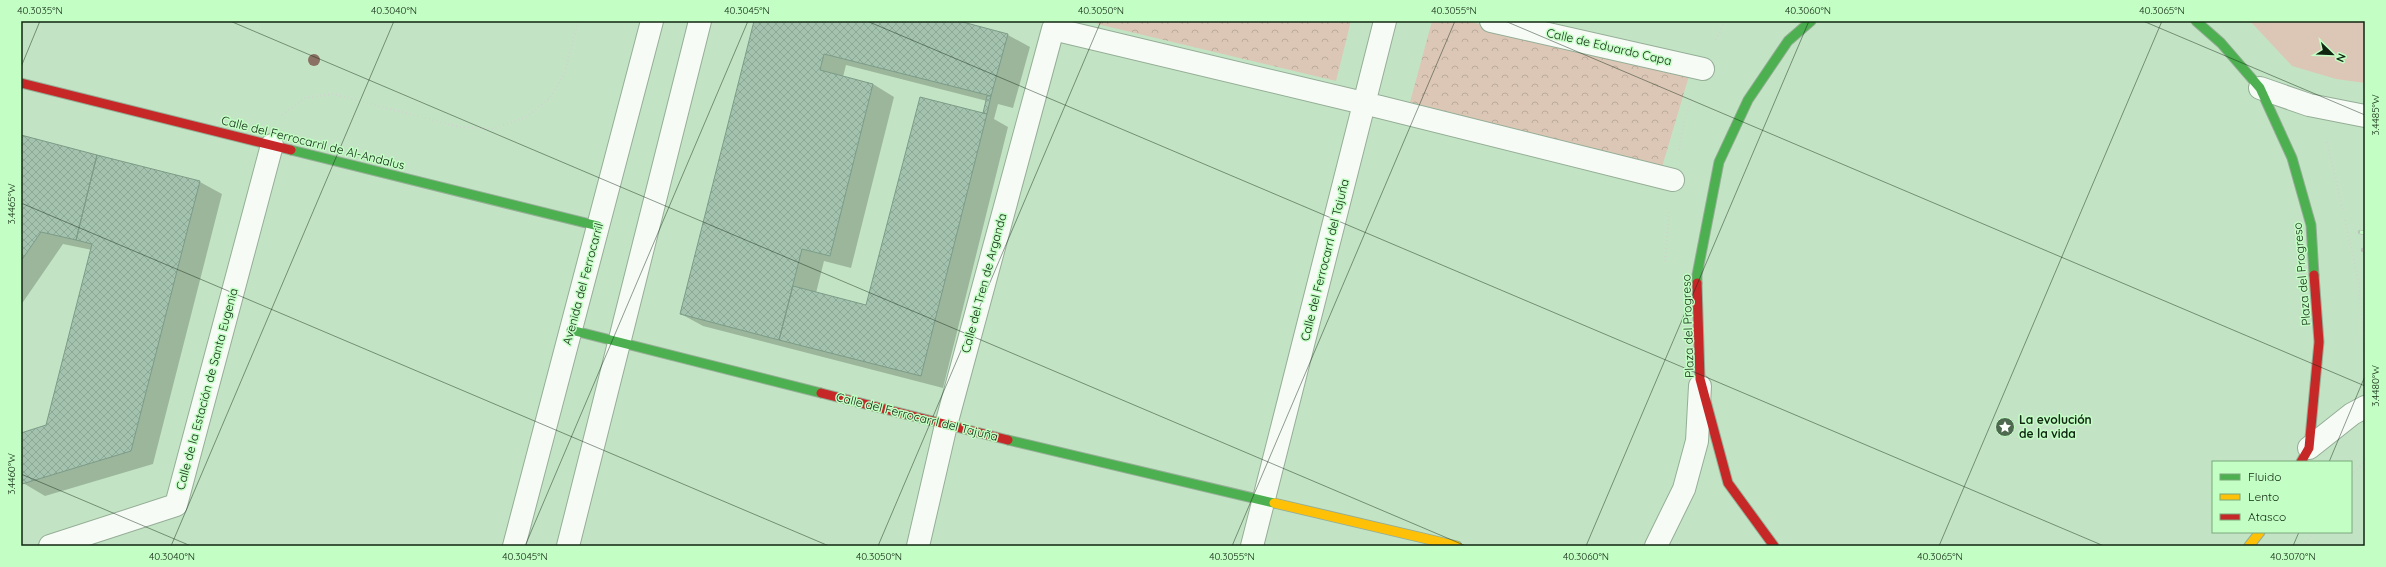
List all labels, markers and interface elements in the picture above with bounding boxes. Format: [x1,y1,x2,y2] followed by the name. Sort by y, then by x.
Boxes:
[17,4,63,17] text: 40.3035°N
[371,4,417,17] text: 40.3040°N
[724,4,770,17] text: 40.3045°N
[1078,4,1124,17] text: 40.3050°N
[1431,4,1477,17] text: 40.3055°N
[1785,4,1831,17] text: 40.3060°N
[2139,4,2185,17] text: 40.3065°N
[1545,25,1673,68] street label: Calle de Eduardo Capa
[2312,34,2352,74] north arrow
[2333,51,2349,64] text: N
[2369,94,2382,136] text: 3.4485°W
[220,112,407,173] street label: Calle del Ferrocarril de Al-Andalus
[1297,177,1352,343] street label: Calle del Ferrocarrl del Tajuña
[5,183,18,225] text: 3.4465°W
[958,211,1009,354] street label: Calle del Tren de Arganda
[559,221,606,346] street label: Avenida del Ferrocarril
[2290,222,2313,326] street label: Plaza del Progreso
[1678,274,1697,378] street label: Plaza del Progreso
[172,286,241,491] street label: Calle de la Estación de Santa Eugenia
[2369,365,2382,407] text: 3.4480°W
[834,389,1000,444] street label: Calle del Ferrocarrl del Tajuña
[2019,412,2092,441] place label: La evolución de la vida
[1994,416,2016,438] place icon: La evolución de la vida
[5,453,18,495] text: 3.4460°W
[2212,461,2352,533] legend
[2248,469,2281,484] text: Fluido
[2248,489,2279,504] text: Lento
[2248,509,2286,524] text: Atasco
[149,550,195,563] text: 40.3040°N
[502,550,548,563] text: 40.3045°N
[856,550,902,563] text: 40.3050°N
[1209,550,1255,563] text: 40.3055°N
[1563,550,1609,563] text: 40.3060°N
[1917,550,1963,563] text: 40.3065°N
[2270,550,2316,563] text: 40.3070°N

